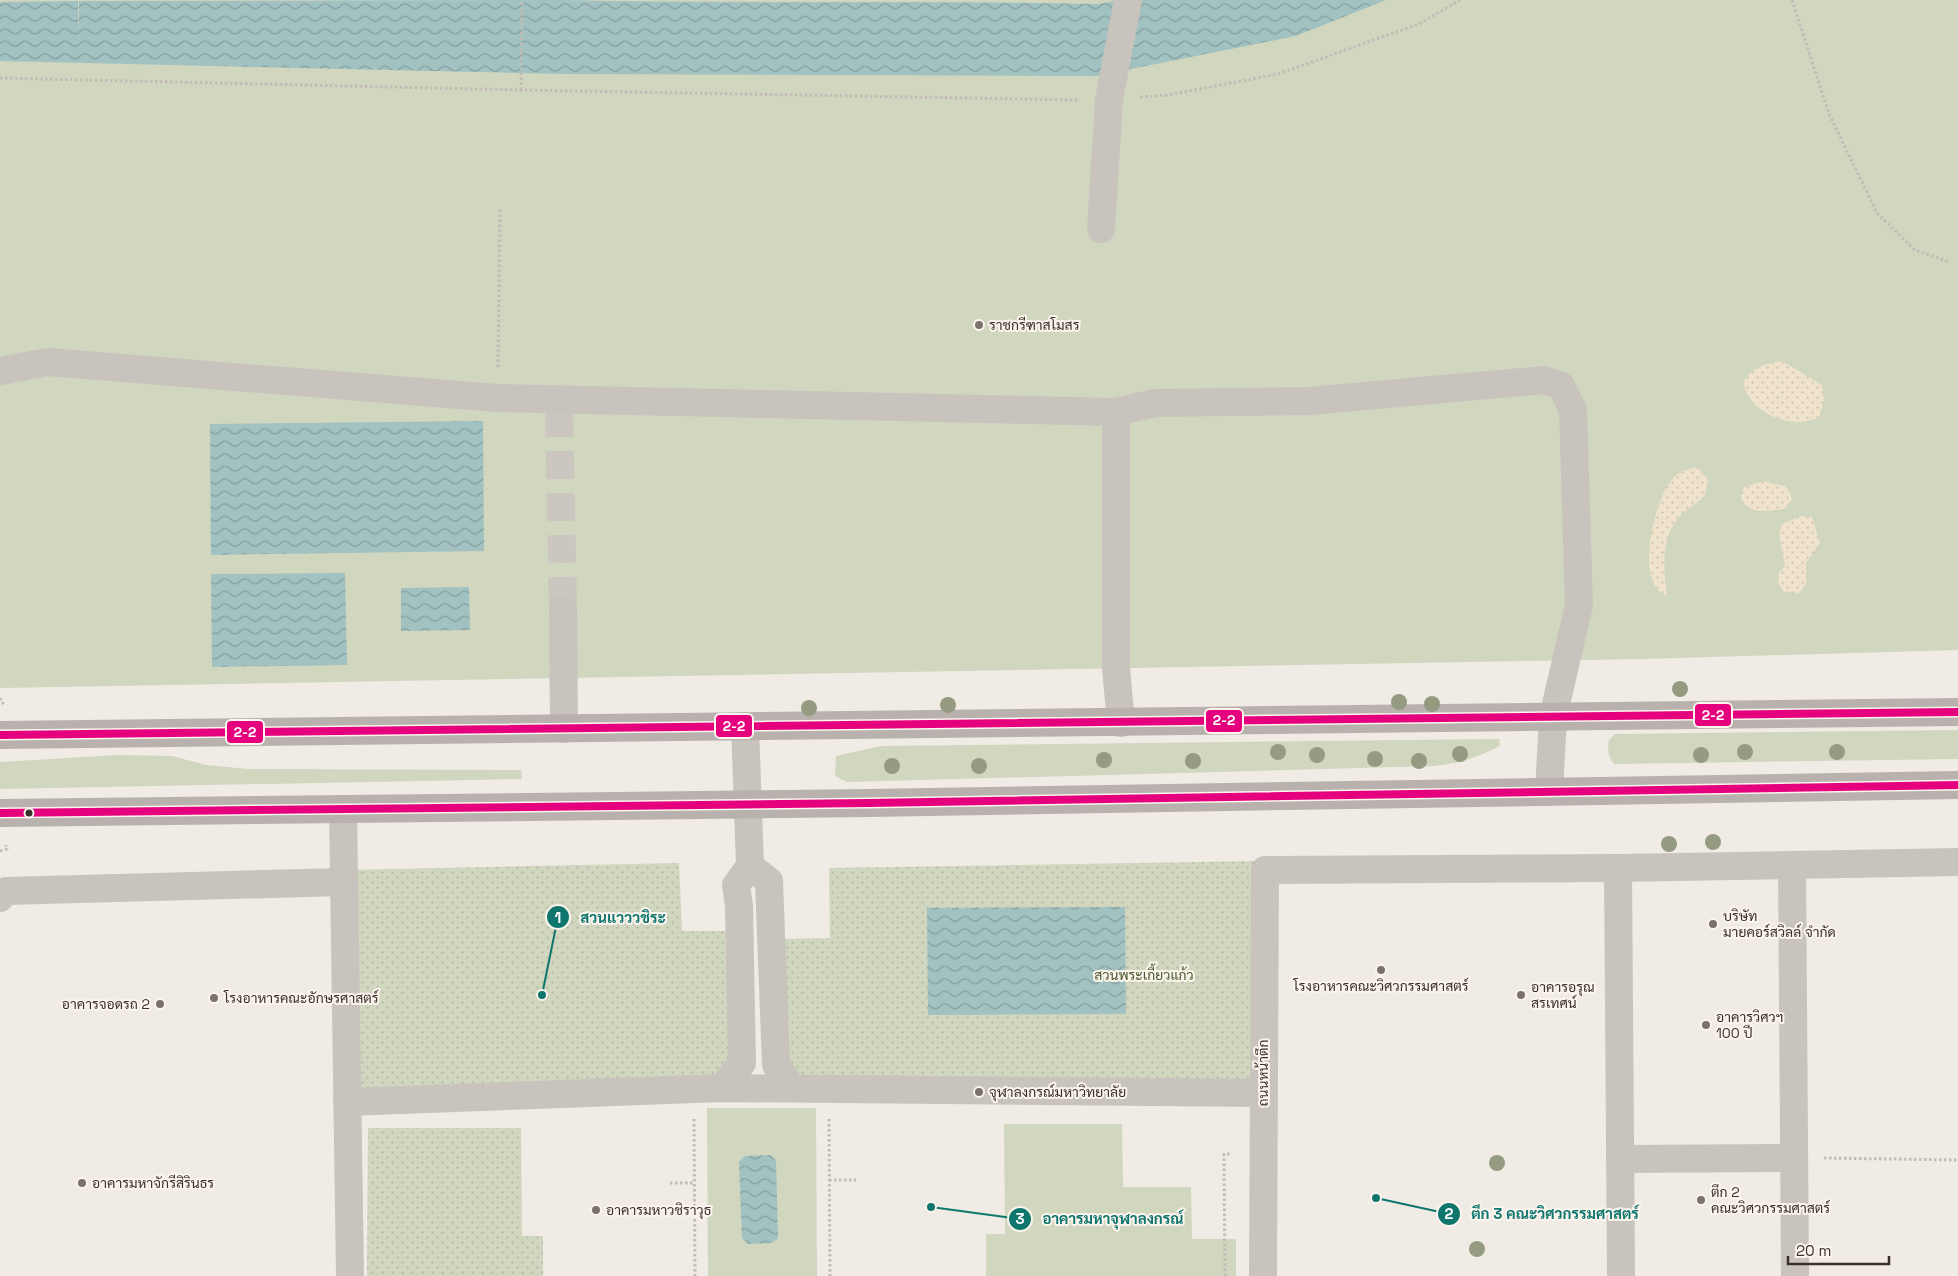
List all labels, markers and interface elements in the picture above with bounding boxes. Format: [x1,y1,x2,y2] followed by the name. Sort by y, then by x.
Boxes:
[989,316,1080,334] place label: ราชกรีฑาสโมสร
[973,319,985,331] marker: ราชกรีฑาสโมสร
[1694,703,1732,727] line badge: 2-2
[1702,706,1724,724] text: 2-2
[1205,709,1243,733] line badge: 2-2
[1213,711,1235,729] text: 2-2
[715,714,753,738] line badge: 2-2
[723,717,745,735] text: 2-2
[226,720,264,744] line badge: 2-2
[234,723,256,741] text: 2-2
[24,808,34,818] unlabelled marker
[545,902,676,932] callout: สวนแวววชิระ
[1723,907,1836,941] place label: บริษัท มายคอร์สวิลล์ จำกัด
[555,908,561,927] text: 1
[580,908,666,927] text: สวนแวววชิระ
[1707,918,1719,930] marker: บริษัท มายคอร์สวิลล์ จำกัด
[1094,963,1194,984] park label: สวนพระเกี้ยวแก้ว
[1375,964,1387,976] marker: โรงอาหารคณะวิศวกรรมศาสตร์
[1292,977,1469,995] place label: โรงอาหารคณะวิศวกรรมศาสตร์
[1531,978,1595,1012] place label: อาคารอรุณ สรเทศน์
[223,989,379,1007] place label: โรงอาหารคณะอักษรศาสตร์
[1515,989,1527,1001] marker: อาคารอรุณ สรเทศน์
[208,992,220,1004] marker: โรงอาหารคณะอักษรศาสตร์
[62,995,150,1013] place label: อาคารจอดรถ 2
[154,998,166,1010] marker: อาคารจอดรถ 2
[1716,1008,1783,1042] place label: อาคารวิศวฯ 100 ปี
[1700,1019,1712,1031] marker: อาคารวิศวฯ 100 ปี
[1254,1039,1272,1107] street label: ถนนหน้าตึก
[989,1083,1126,1102] place label: จุฬาลงกรณ์มหาวิทยาลัย
[973,1086,985,1098] marker: จุฬาลงกรณ์มหาวิทยาลัย
[92,1174,214,1192] place label: อาคารมหาจักรีสิรินธร
[76,1177,88,1189] marker: อาคารมหาจักรีสิรินธร
[1711,1183,1830,1217] place label: ตึก 2 คณะวิศวกรรมศาสตร์
[1695,1194,1707,1206] marker: ตึก 2 คณะวิศวกรรมศาสตร์
[1437,1199,1649,1229] callout: ตึก 3 คณะวิศวกรรมศาสตร์
[606,1201,712,1220] place label: อาคารมหาวชิราวุธ
[590,1204,602,1216] marker: อาคารมหาวชิราวุธ
[1008,1204,1194,1234] callout: อาคารมหาจุฬาลงกรณ์
[1445,1204,1454,1223] text: 2
[1471,1204,1640,1223] text: ตึก 3 คณะวิศวกรรมศาสตร์
[1015,1209,1025,1228] text: 3
[1042,1209,1184,1230] text: อาคารมหาจุฬาลงกรณ์
[1788,1234,1889,1266] scale bar
[1796,1241,1831,1260] text: 20 m

